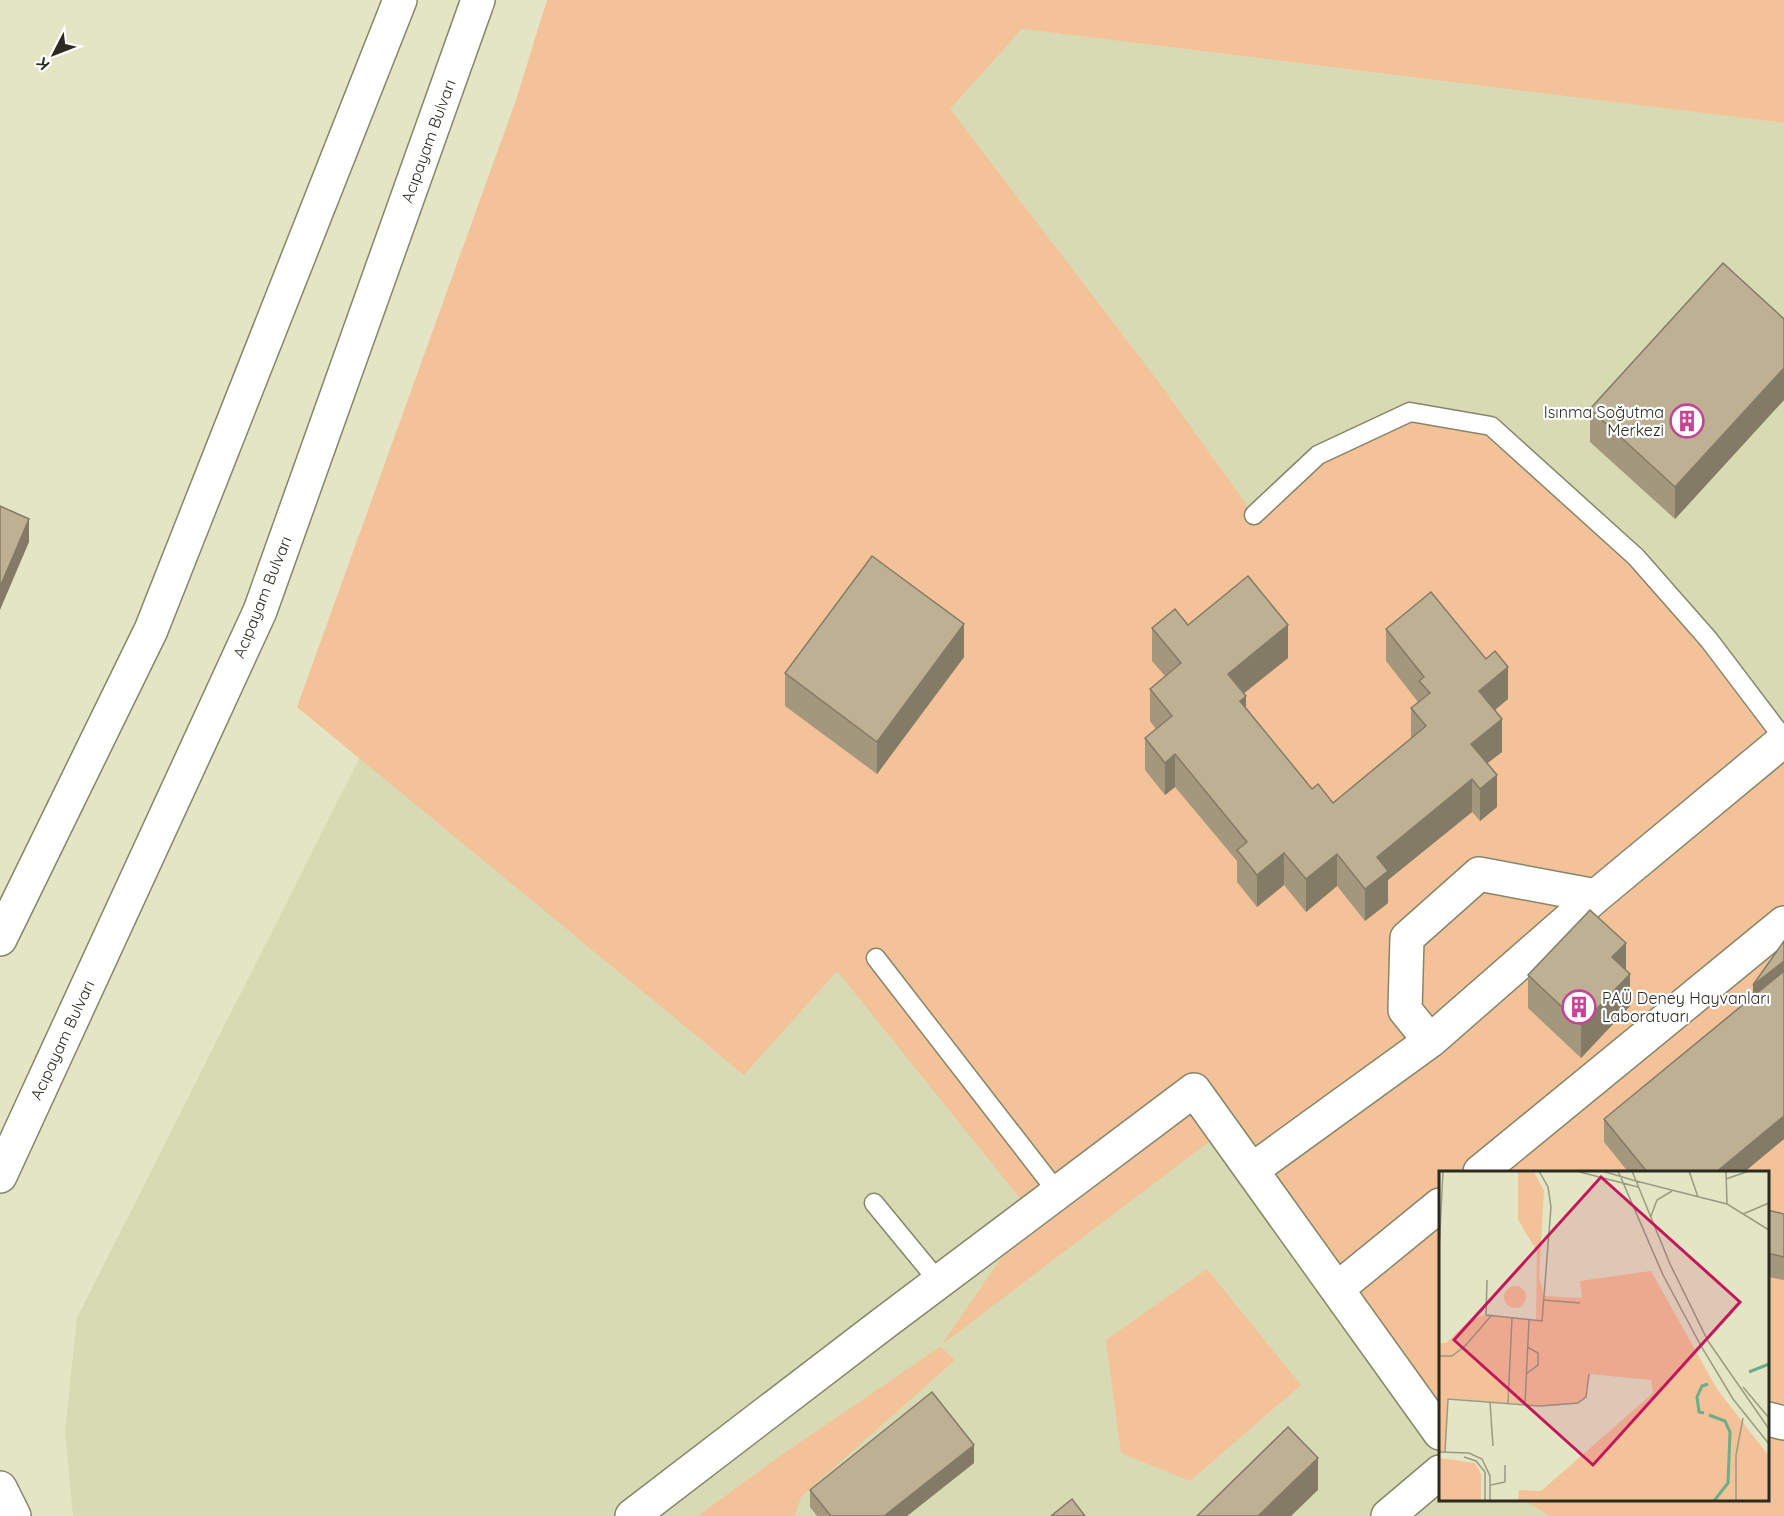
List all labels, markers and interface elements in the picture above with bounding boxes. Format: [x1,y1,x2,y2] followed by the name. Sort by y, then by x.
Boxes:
[24,24,84,84] north arrow
[32,53,54,75] text: K
[396,77,460,205] street label: Acıpayam Bulvarı
[1544,402,1664,440] place label: Isınma Soğutma Merkezi
[1669,403,1705,439] building icon: Isınma Soğutma Merkezi
[228,533,296,661] street label: Acıpayam Bulvarı
[26,977,98,1103] street label: Acıpayam Bulvarı
[1602,988,1770,1026] place label: PAÜ Deney Hayvanları Laboratuarı
[1561,989,1597,1025] building icon: PAÜ Deney Hayvanları Laboratuarı
[1439,1171,1769,1501] inset map

